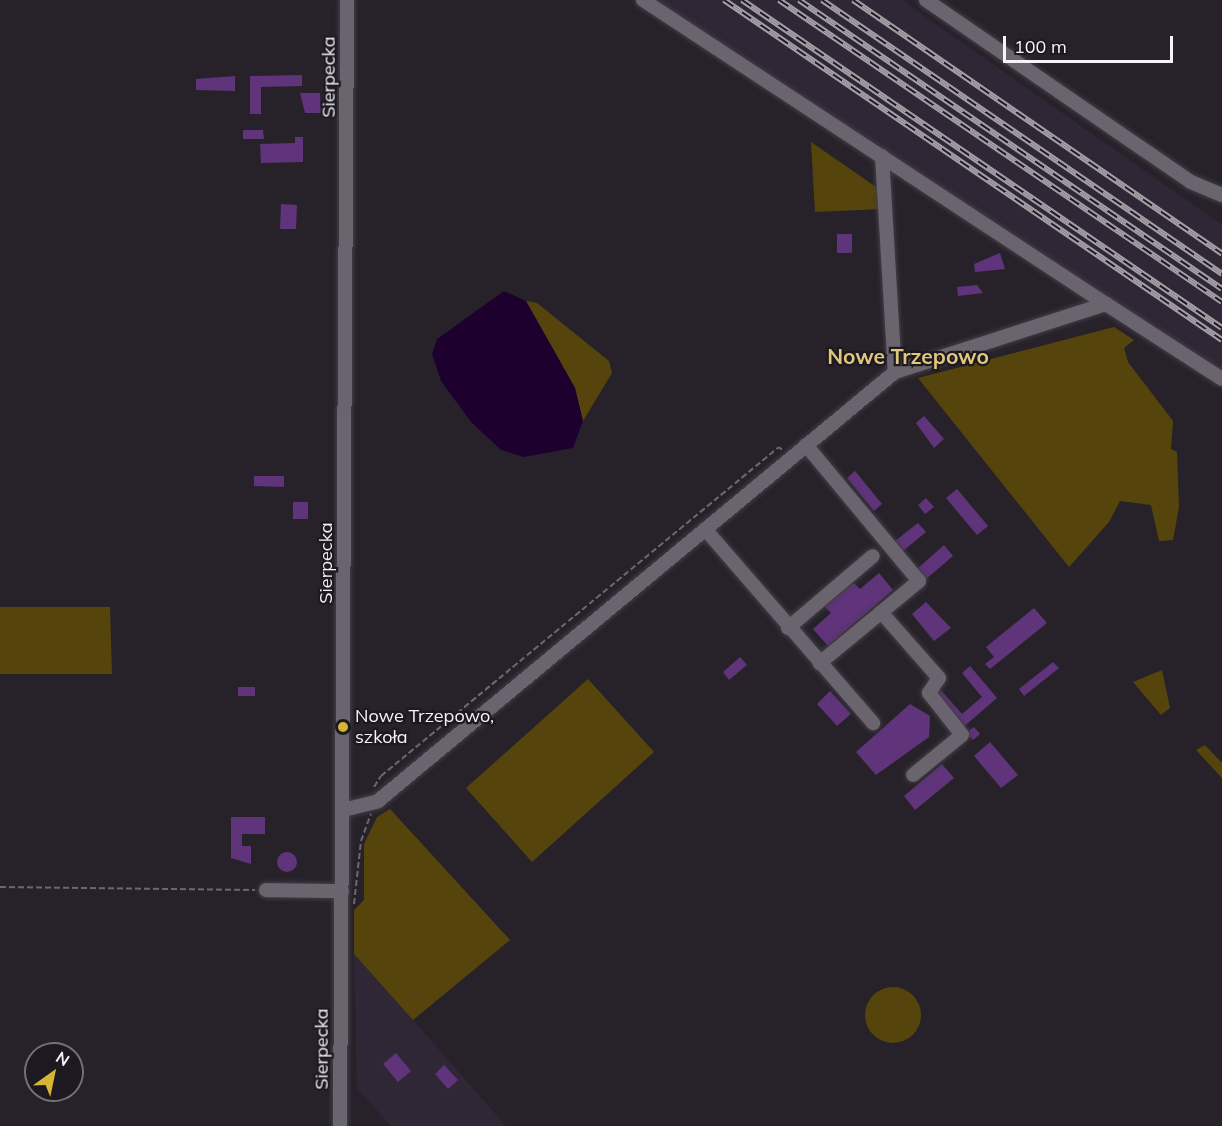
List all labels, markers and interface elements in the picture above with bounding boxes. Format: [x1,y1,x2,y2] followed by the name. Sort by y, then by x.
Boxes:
[1006,24,1176,62] scale bar
[1014,35,1067,58] text: 100 m
[318,36,340,118] street label: Sierpecka
[827,343,989,369] district label: Nowe Trzepowo
[315,522,337,604] street label: Sierpecka
[355,706,494,748] place label: Nowe Trzepowo, szkoła
[336,720,350,734] marker: Nowe Trzepowo, szkoła
[311,1008,333,1090] street label: Sierpecka
[24,1042,84,1102] north arrow
[52,1047,73,1070] text: N

